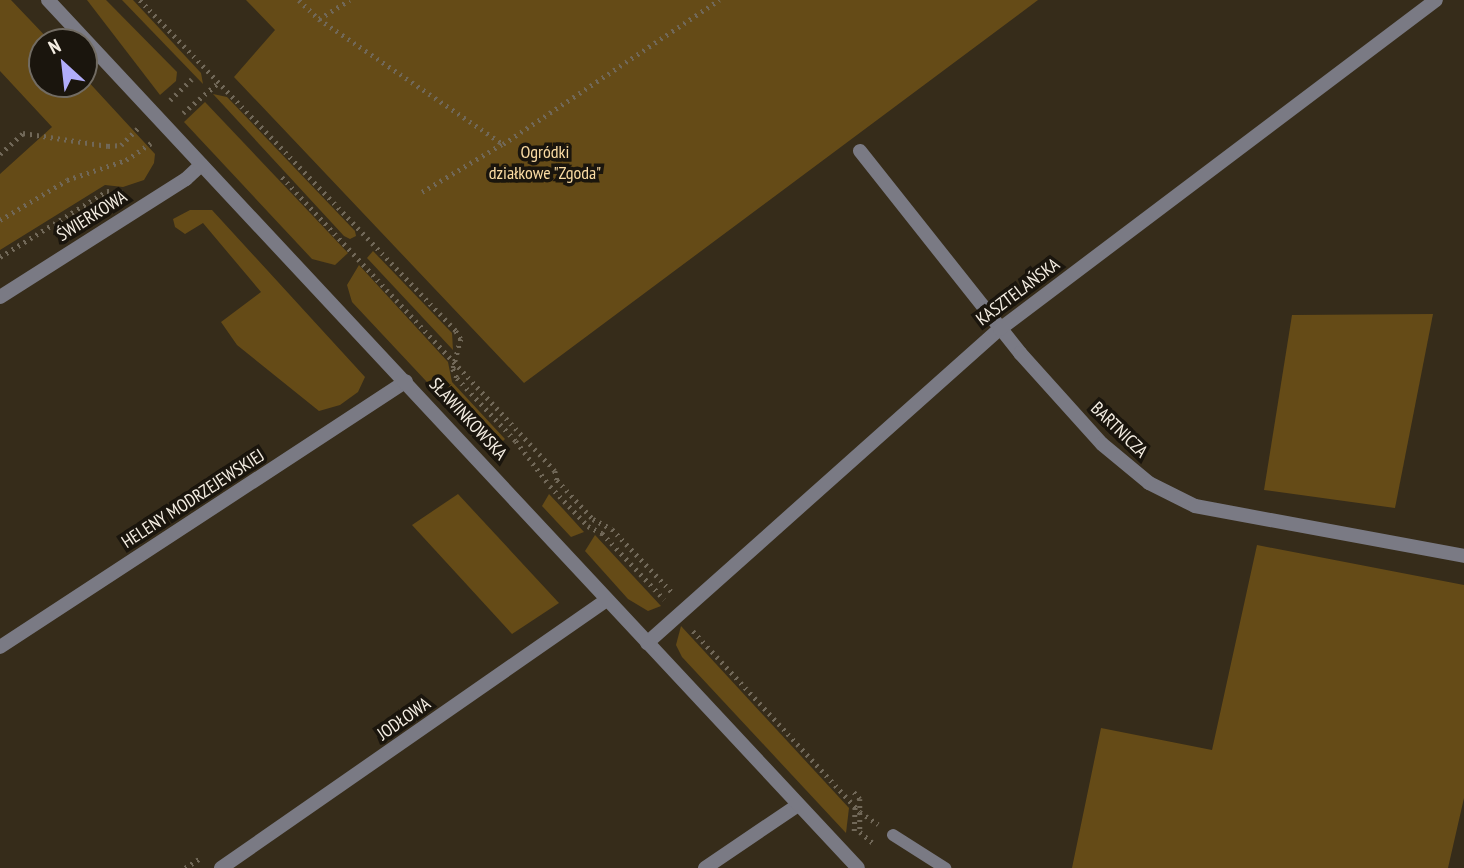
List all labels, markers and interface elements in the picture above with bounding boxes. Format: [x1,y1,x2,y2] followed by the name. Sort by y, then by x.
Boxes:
[28,28,98,98] north arrow
[44,33,64,59] text: N
[488,142,602,184] park label: Ogródki działkowe "Zgoda"
[53,186,131,246] street label: ŚWIERKOWA
[972,254,1064,330] street label: KASZTELAŃSKA
[425,374,511,464] street label: SŁAWINKOWSKA
[1086,398,1152,462] street label: BARTNICZA
[118,445,268,553] street label: HELENY MODRZEJEWSKIEJ
[373,693,435,745] street label: JODŁOWA

